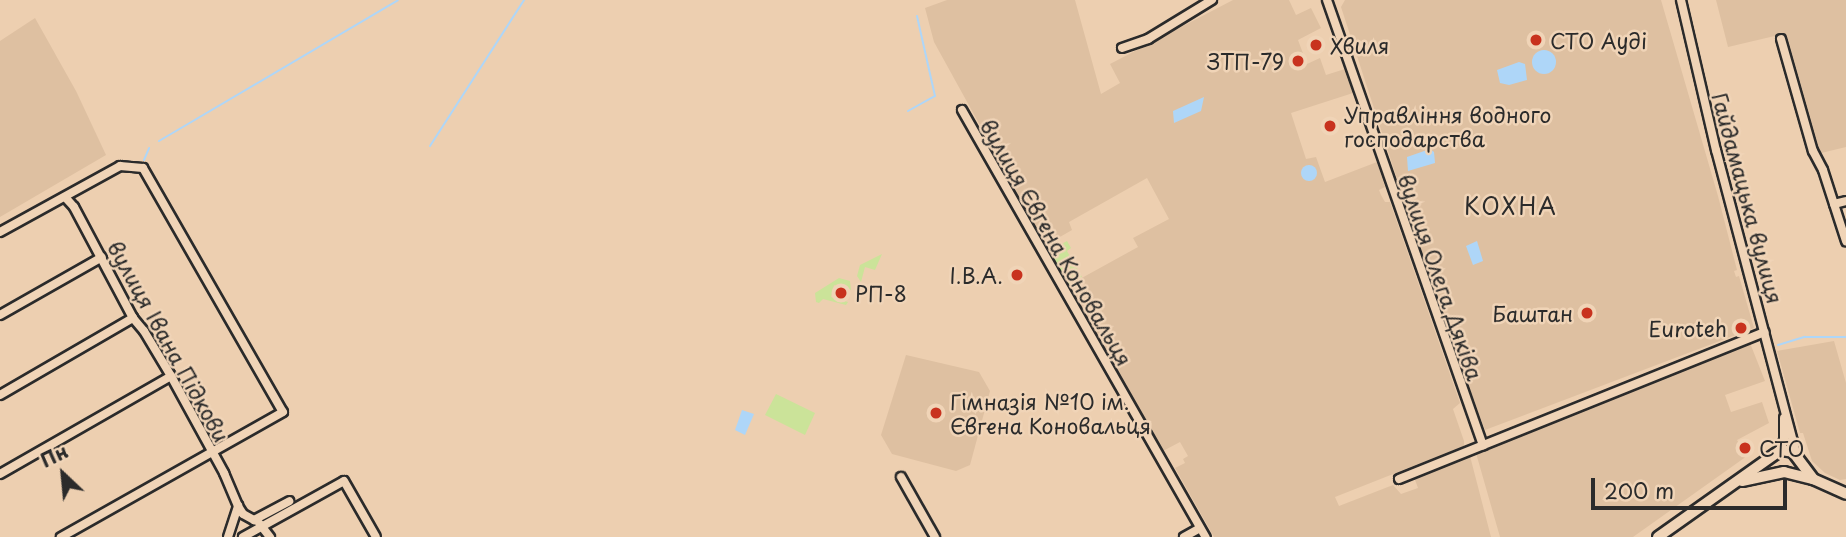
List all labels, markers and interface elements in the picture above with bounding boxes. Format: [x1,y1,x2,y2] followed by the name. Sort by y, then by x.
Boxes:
[1550,27,1649,53] place label: СТО Ауді
[1330,32,1389,58] place label: Хвиля
[1528,32,1544,48] marker: СТО Ауді
[1308,37,1324,53] marker: Хвиля
[1207,48,1284,74] place label: ЗТП-79
[1290,53,1306,69] marker: ЗТП-79
[1708,89,1788,307] street label: Гайдамацька вулиця
[1344,101,1552,151] place label: Управління водного господарства
[976,114,1138,370] street label: вулиця Євгена Коновальця
[1322,118,1338,134] marker: Управління водного господарства
[1394,170,1488,384] street label: вулиця Олега Дяківа
[1466,192,1556,220] district label: КОХНА
[103,236,235,446] street label: вулиця Івана Підкови
[950,262,1003,288] place label: І.В.А.
[1009,267,1025,283] marker: І.В.А.
[855,280,907,306] place label: РП-8
[833,285,849,301] marker: РП-8
[1492,300,1573,326] place label: Баштан
[1579,305,1595,321] marker: Баштан
[1649,315,1727,341] place label: Euroteh
[1733,320,1749,336] marker: Euroteh
[950,388,1152,438] place label: Гімназія №10 ім. Євгена Коновальця
[928,405,944,421] marker: Гімназія №10 ім. Євгена Коновальця
[1759,435,1804,461] place label: СТО
[35,437,72,474] text: Пн
[28,439,98,509] north arrow
[1737,440,1753,456] marker: СТО
[1594,463,1790,507] scale bar
[1604,474,1674,506] text: 200 m

